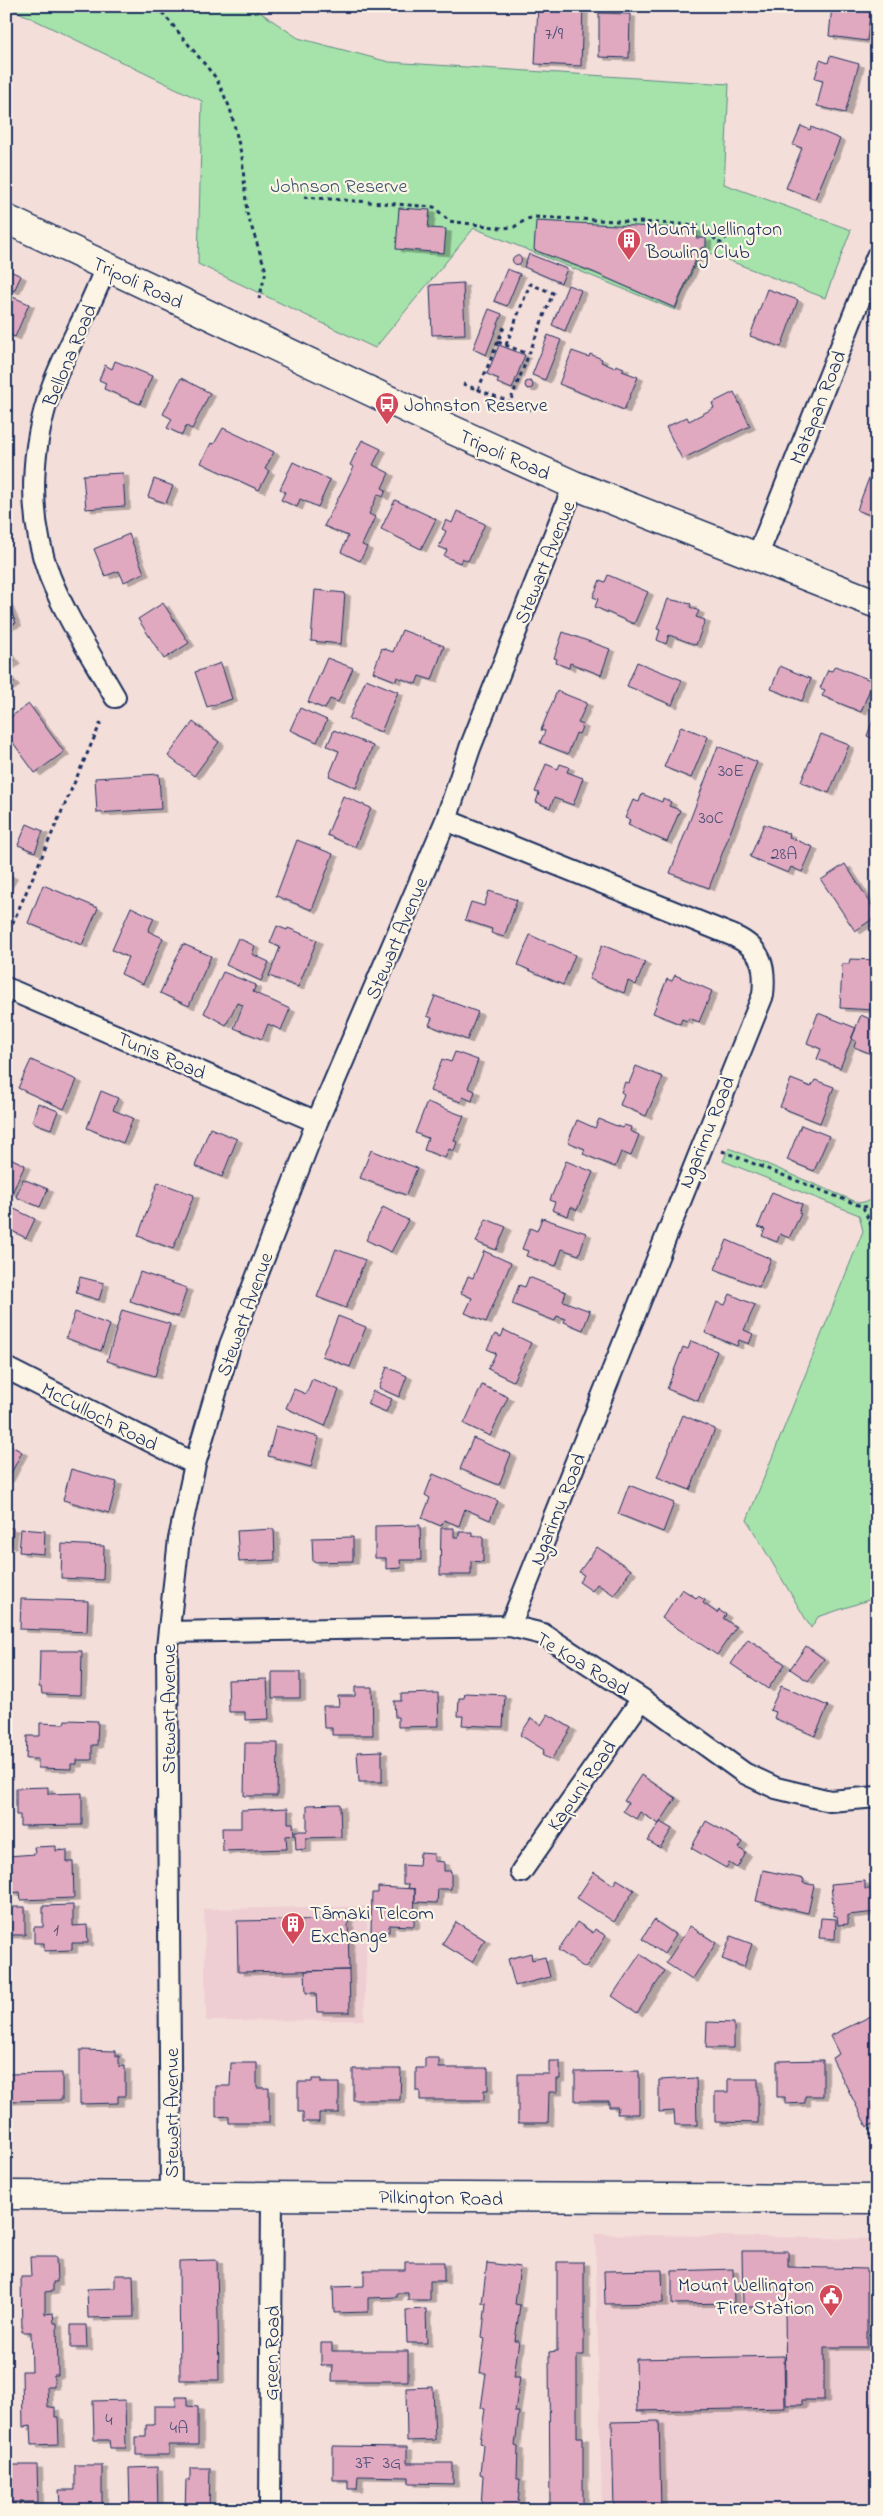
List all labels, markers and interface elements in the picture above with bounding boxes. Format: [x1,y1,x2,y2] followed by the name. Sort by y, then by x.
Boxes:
[545,22,564,48] house number: 7/9
[271,173,408,202] park label: Johnson Reserve
[645,216,782,269] place label: Mount Wellington Bowling Club
[616,227,642,261] building icon: Mount Wellington Bowling Club
[87,251,187,318] street label: Tripoli Road
[36,300,106,413] street label: Bellona Road
[783,347,855,469] street label: Matapan Road
[374,391,400,425] bus stop icon: Johnston Reserve
[404,392,548,421] place label: Johnston Reserve
[454,423,554,489] street label: Tripoli Road
[508,497,584,629] street label: Stewart Avenue
[718,759,744,785] house number: 30E
[698,806,724,832] house number: 30C
[771,842,797,868] house number: 28A
[360,873,437,1005] street label: Stewart Avenue
[112,1026,210,1089] street label: Tunis Road
[673,1073,745,1194] street label: Ngarimu Road
[210,1249,282,1381] street label: Stewart Avenue
[36,1376,162,1460] street label: McCulloch Road
[524,1450,596,1571] street label: Ngarimu Road
[529,1626,634,1705] street label: Te Koa Road
[156,1644,185,1774] street label: Stewart Avenue
[541,1735,625,1838] street label: Kapuni Road
[310,1900,434,1953] place label: Tāmaki Telcom Exchange
[280,1911,306,1945] building icon: Tāmaki Telcom Exchange
[53,1918,59,1944] house number: 1
[159,2048,188,2178] street label: Stewart Avenue
[379,2184,503,2216] street label: Pilkington Road
[678,2272,814,2324] place label: Mount Wellington Fire Station
[818,2283,844,2317] public building icon: Mount Wellington Fire Station
[258,2305,289,2401] street label: Green Road
[105,2408,113,2434] house number: 4
[170,2416,188,2442] house number: 4A
[355,2451,375,2477] house number: 3F
[383,2451,401,2477] house number: 3G

